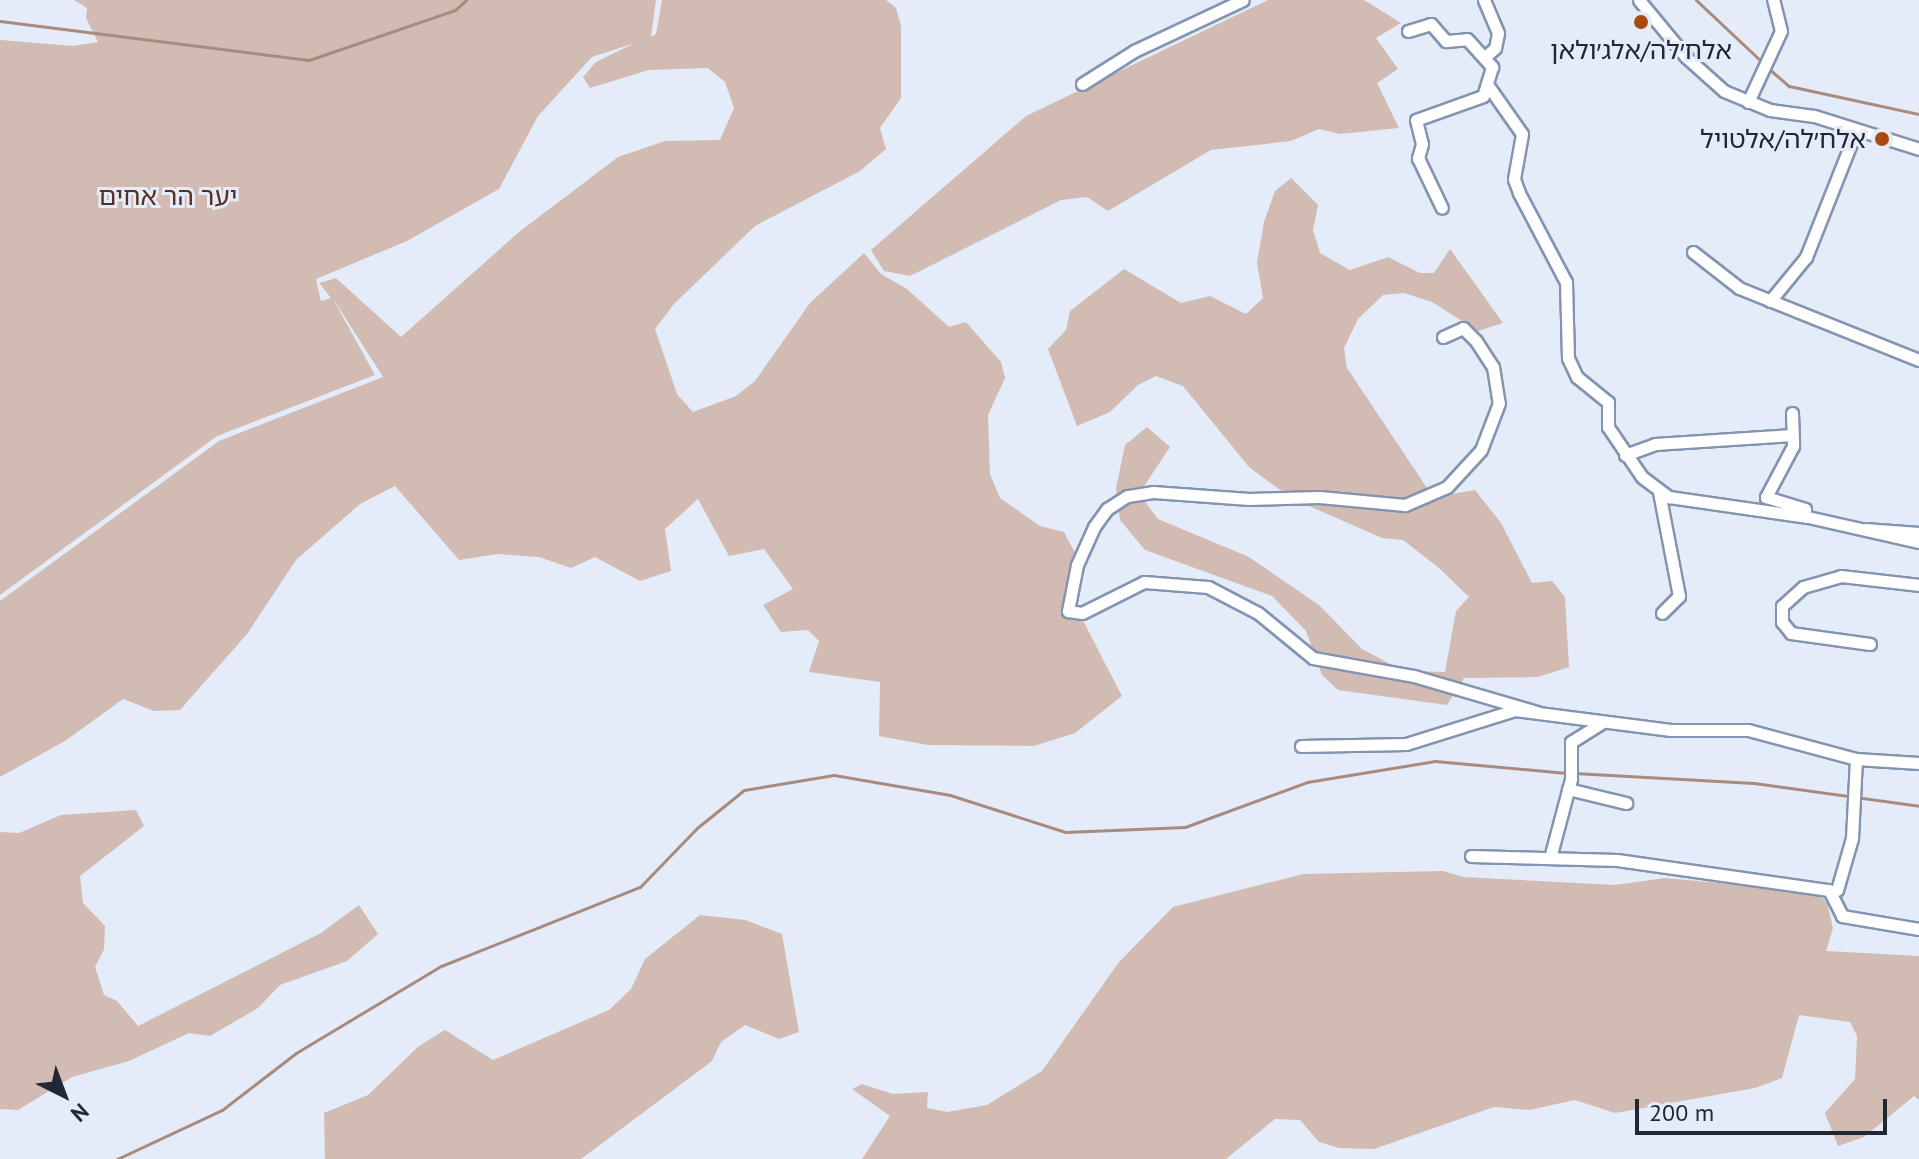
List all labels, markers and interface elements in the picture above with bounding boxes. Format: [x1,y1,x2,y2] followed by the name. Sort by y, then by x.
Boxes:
[1632,13,1650,31] marker: אלח׳לה/אלג׳ולאן
[1550,34,1732,66] place label: אלח׳לה/אלג׳ולאן
[1700,123,1866,155] place label: אלח׳לה/אלטויל
[1873,130,1891,148] marker: אלח׳לה/אלטויל
[99,180,237,212] park label: יער הר אחים
[24,1055,104,1135] north arrow
[1639,1083,1891,1133] scale bar
[1649,1097,1714,1128] text: 200 m
[65,1098,95,1128] text: N

